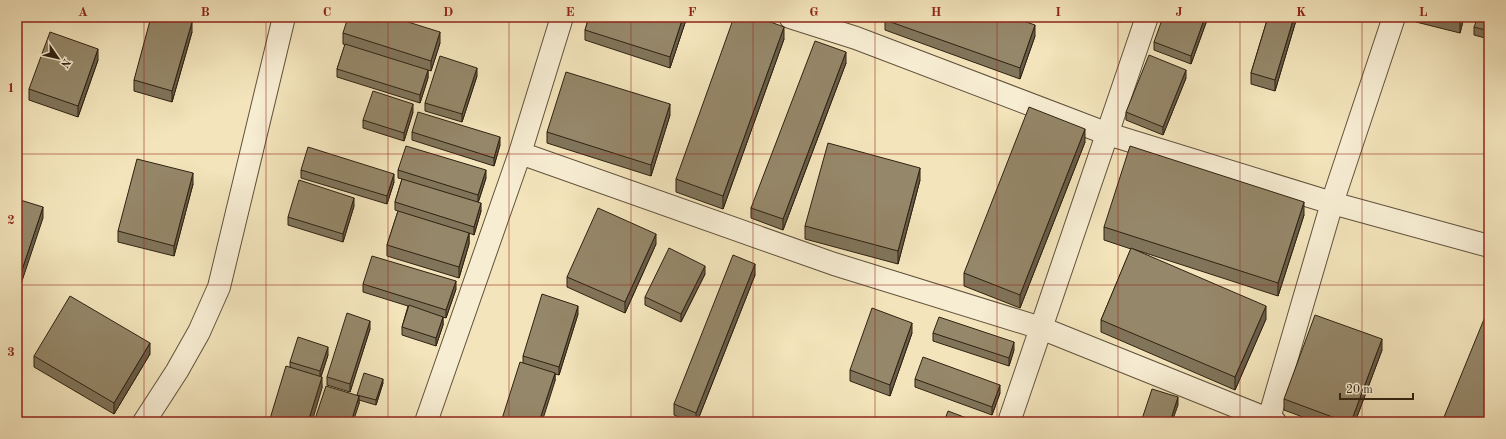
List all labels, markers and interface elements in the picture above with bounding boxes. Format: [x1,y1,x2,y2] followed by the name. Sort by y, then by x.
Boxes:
[78,6,88,19] text: A
[200,6,210,19] text: B
[323,6,331,19] text: C
[443,6,453,19] text: D
[566,6,575,19] text: E
[688,6,697,19] text: F
[809,6,819,19] text: G
[931,6,942,19] text: H
[1055,6,1061,19] text: I
[1175,6,1183,19] text: J
[1296,6,1306,19] text: K
[1419,6,1428,19] text: L
[38,38,78,78] north arrow
[58,56,72,70] text: N
[7,82,15,95] text: 1
[7,214,15,227] text: 2
[7,346,15,359] text: 3
[1340,375,1413,401] scale bar
[1346,384,1373,396] text: 20 m

